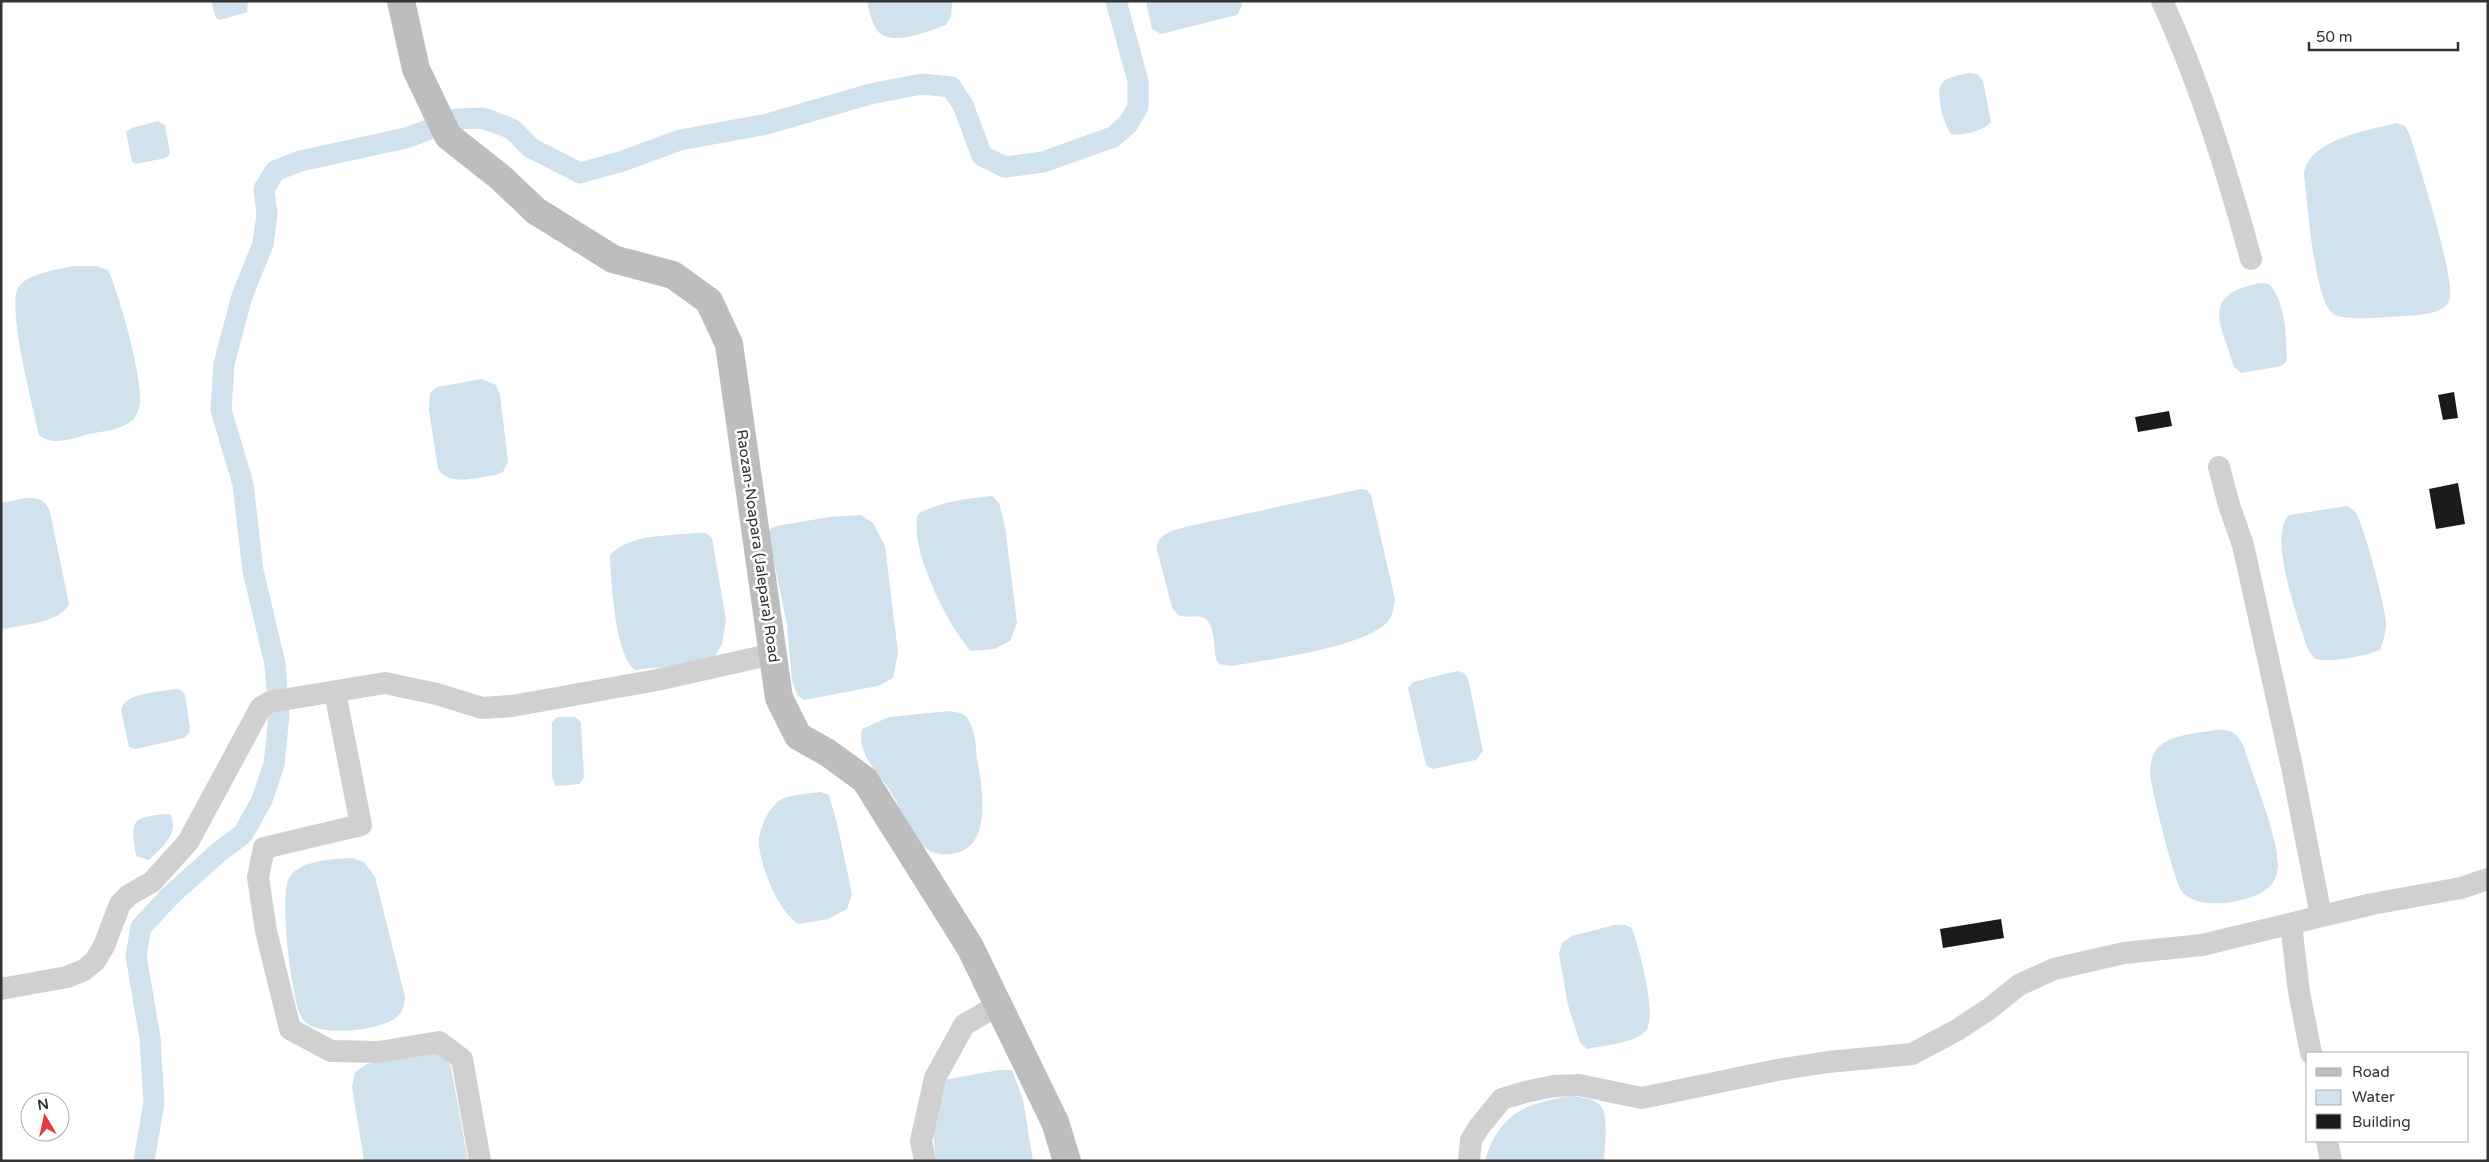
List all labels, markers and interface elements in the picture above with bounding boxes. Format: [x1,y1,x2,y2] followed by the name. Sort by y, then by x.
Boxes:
[2309,20,2458,52] scale bar
[2316,28,2353,46] text: 50 m
[733,428,783,664] street label: Raozan-Noapara (Jalepara) Road
[2306,1052,2469,1142] legend
[2352,1063,2390,1081] text: Road
[2352,1088,2395,1106] text: Water
[20,1092,70,1142] north arrow
[36,1095,50,1114] text: N
[2352,1113,2411,1131] text: Building

